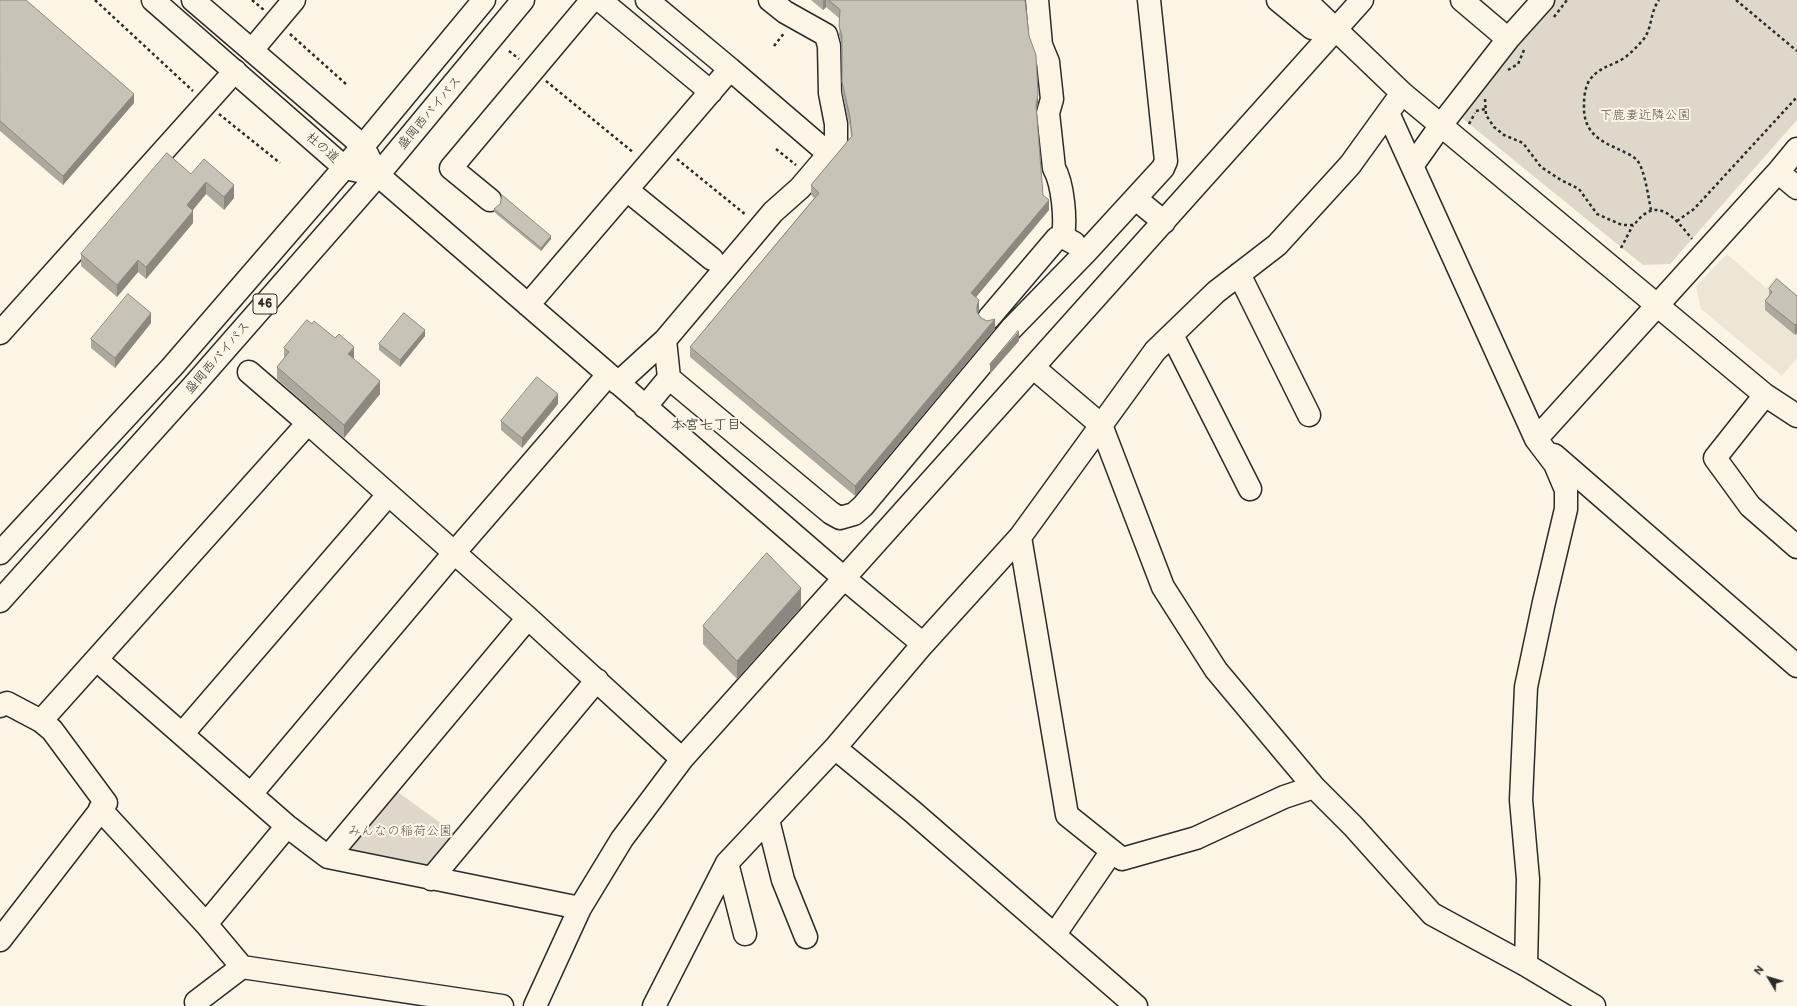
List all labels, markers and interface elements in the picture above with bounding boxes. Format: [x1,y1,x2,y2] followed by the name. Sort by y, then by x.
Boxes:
[395,73,465,153] street label: 盛岡西バイパス
[1600,108,1690,124] park label: 下鹿妻近隣公園
[302,129,342,167] street label: 杜の道
[253,294,277,314] road number: 46
[182,319,254,397] street label: 盛岡西バイパス
[671,417,741,433] district label: 本宮七丁目
[348,824,452,840] park label: みんなの稲荷公園
[1749,958,1789,998] north arrow
[1751,963,1767,978] text: N

